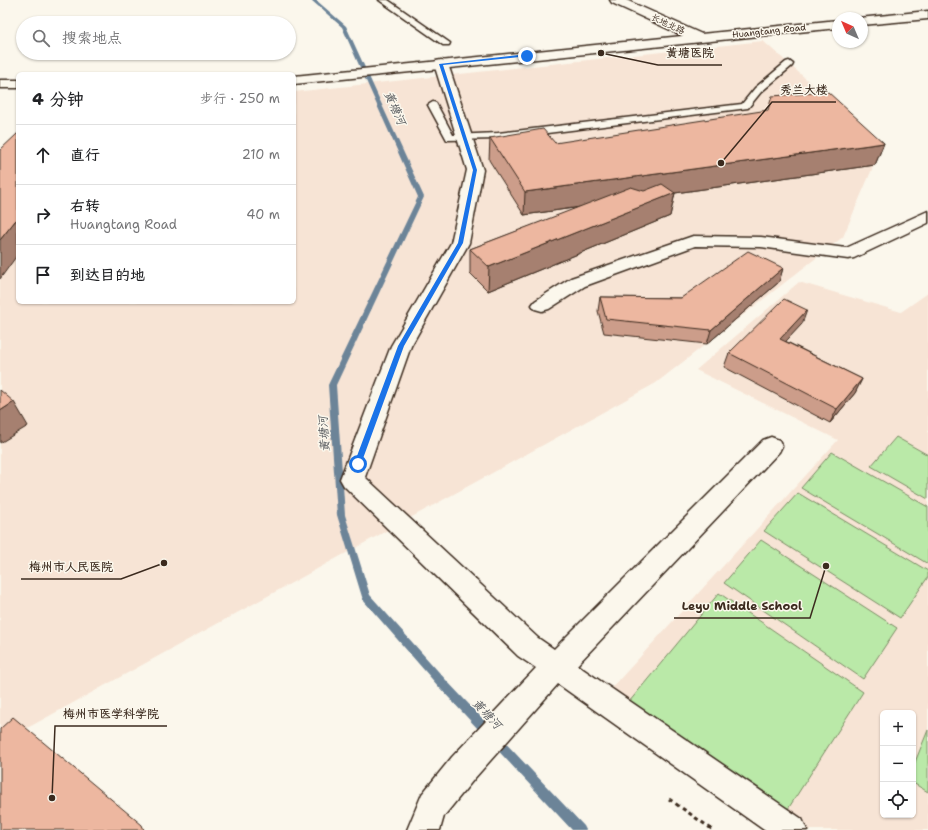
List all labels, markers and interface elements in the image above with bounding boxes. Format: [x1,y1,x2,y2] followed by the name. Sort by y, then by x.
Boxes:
[649,11,687,37] street label: 长地北路
[832,12,868,48] north arrow
[16,16,296,60] search box
[732,21,807,41] street label: Huangtang Road
[30,27,52,49] icon: search
[62,28,122,48] text: 搜索地点
[658,41,722,65] callout: 黄塘医院
[666,45,714,61] text: 黄塘医院
[518,47,536,65] route end
[772,78,836,102] callout: 秀兰大楼
[780,82,828,98] text: 秀兰大楼
[32,88,84,110] text: 4 分钟
[380,88,410,130] water label: 黄塘河
[200,90,280,107] text: 步行 · 250 m
[32,144,54,166] icon: ahead
[70,145,100,165] text: 直行
[242,146,280,163] text: 210 m
[70,196,100,216] text: 右转
[32,204,54,226] icon: right
[246,206,280,223] text: 40 m
[70,216,177,233] text: Huangtang Road
[32,264,54,286] icon: arrive
[70,265,145,285] text: 到达目的地
[315,413,333,453] water label: 黄塘河
[349,455,367,473] route start
[21,555,121,579] callout: 梅州市人民医院
[29,559,113,575] text: 梅州市人民医院
[674,594,810,618] callout: Leyu Middle School
[682,598,802,614] text: Leyu Middle School
[469,695,506,734] water label: 黄塘河
[55,702,167,726] callout: 梅州市医学科学院
[63,706,159,722] text: 梅州市医学科学院
[880,710,916,818] map controls
[880,710,916,746] button: +
[880,746,916,782] button: −
[880,782,916,818] button: locate

